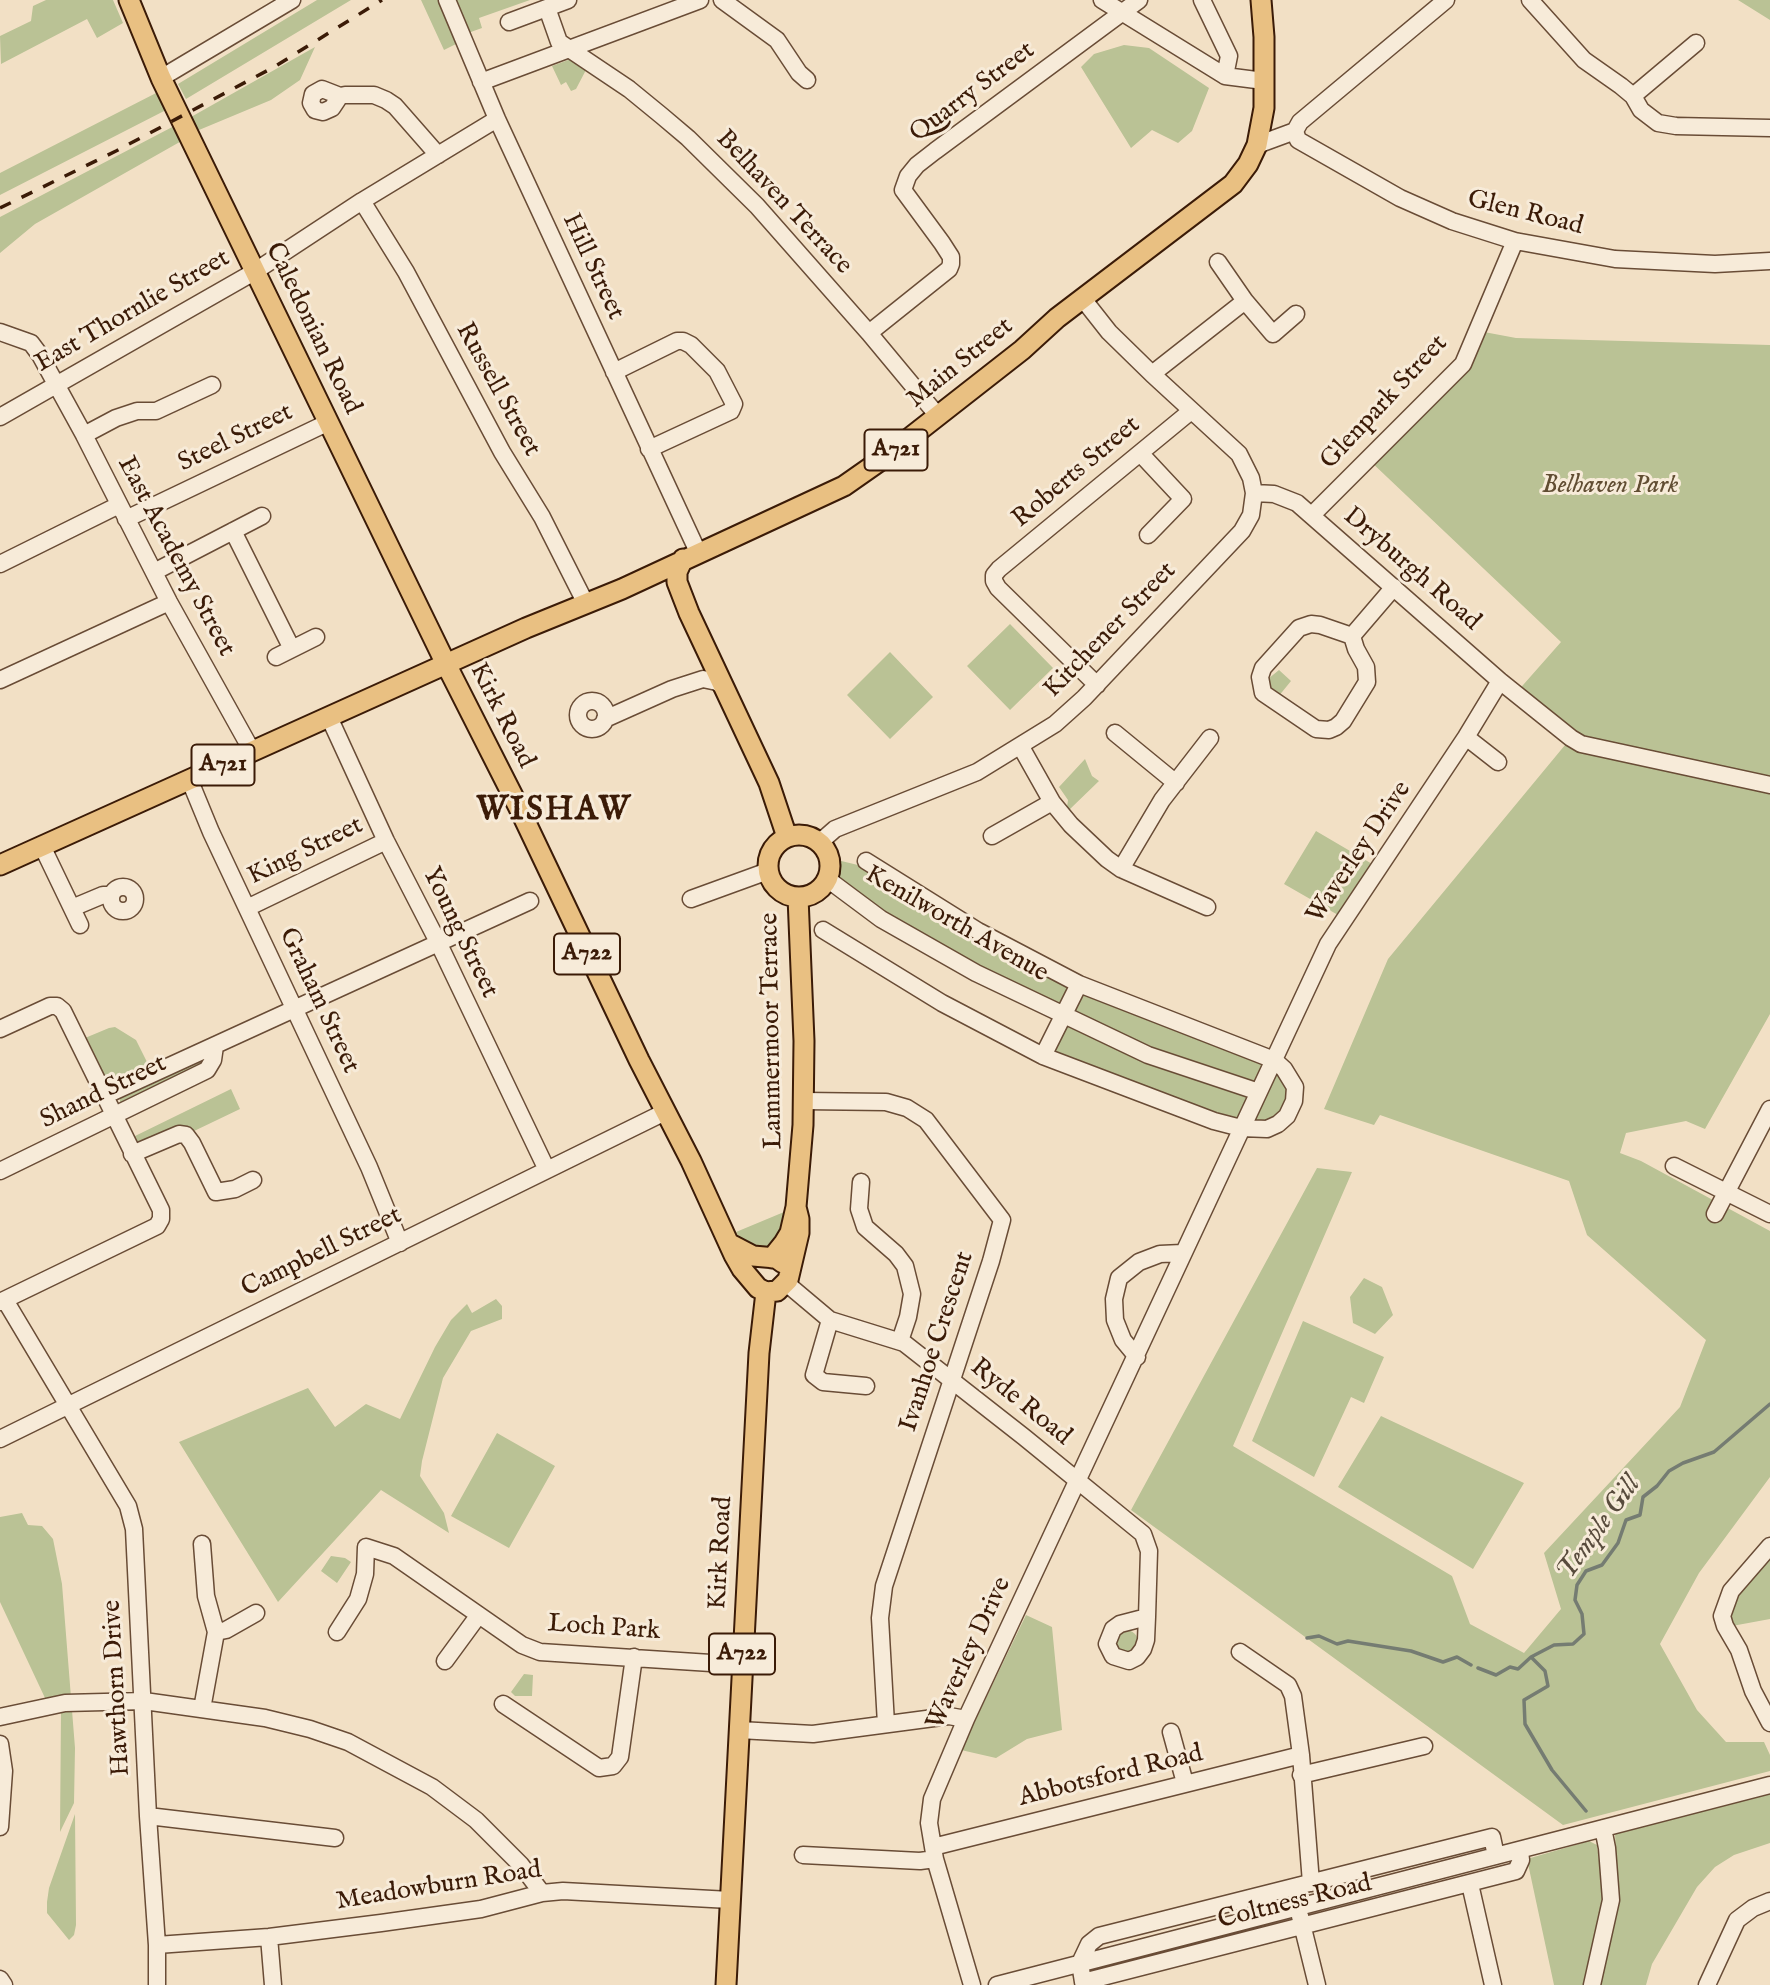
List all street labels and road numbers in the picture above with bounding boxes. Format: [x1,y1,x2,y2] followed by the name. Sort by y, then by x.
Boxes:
[904,36,1042,150] street label: Quarry Street
[708,124,858,282] street label: Belhaven Terrace
[1464,185,1586,243] street label: Glen Road
[554,209,630,325] street label: Hill Street
[257,238,367,420] street label: Caledonian Road
[30,244,236,380] street label: East Thornlie Street
[902,312,1020,416] street label: Main Street
[448,318,546,462] street label: Russell Street
[1315,329,1455,477] street label: Glenpark Street
[174,398,298,480] street label: Steel Street
[1007,410,1147,536] street label: Roberts Street
[864,430,928,471] road number: A721
[109,452,241,662] street label: East Academy Street
[1336,502,1486,638] street label: Dryburgh Road
[1038,556,1184,706] street label: Kitchener Street
[461,658,541,774] street label: Kirk Road
[192,744,255,786] road number: A721
[1301,776,1419,930] street label: Waverley Drive
[243,811,369,893] street label: King Street
[859,860,1053,990] street label: Kenilworth Avenue
[414,862,504,1004] street label: Young Street
[755,913,791,1149] street label: Lammermoor Terrace
[271,923,365,1079] street label: Graham Street
[554,934,620,974] road number: A722
[36,1049,172,1137] street label: Shand Street
[237,1201,407,1305] street label: Campbell Street
[894,1248,982,1436] street label: Ivanhoe Crescent
[963,1353,1077,1453] street label: Ryde Road
[703,1495,741,1611] street label: Kirk Road
[921,1573,1019,1735] street label: Waverley Drive
[98,1599,138,1777] street label: Hawthorn Drive
[547,1610,661,1648] street label: Loch Park
[709,1634,775,1674] road number: A722
[1016,1739,1206,1815] street label: Abbotsford Road
[334,1855,544,1919] street label: Meadowburn Road
[1215,1869,1375,1937] street label: Coltness Road

